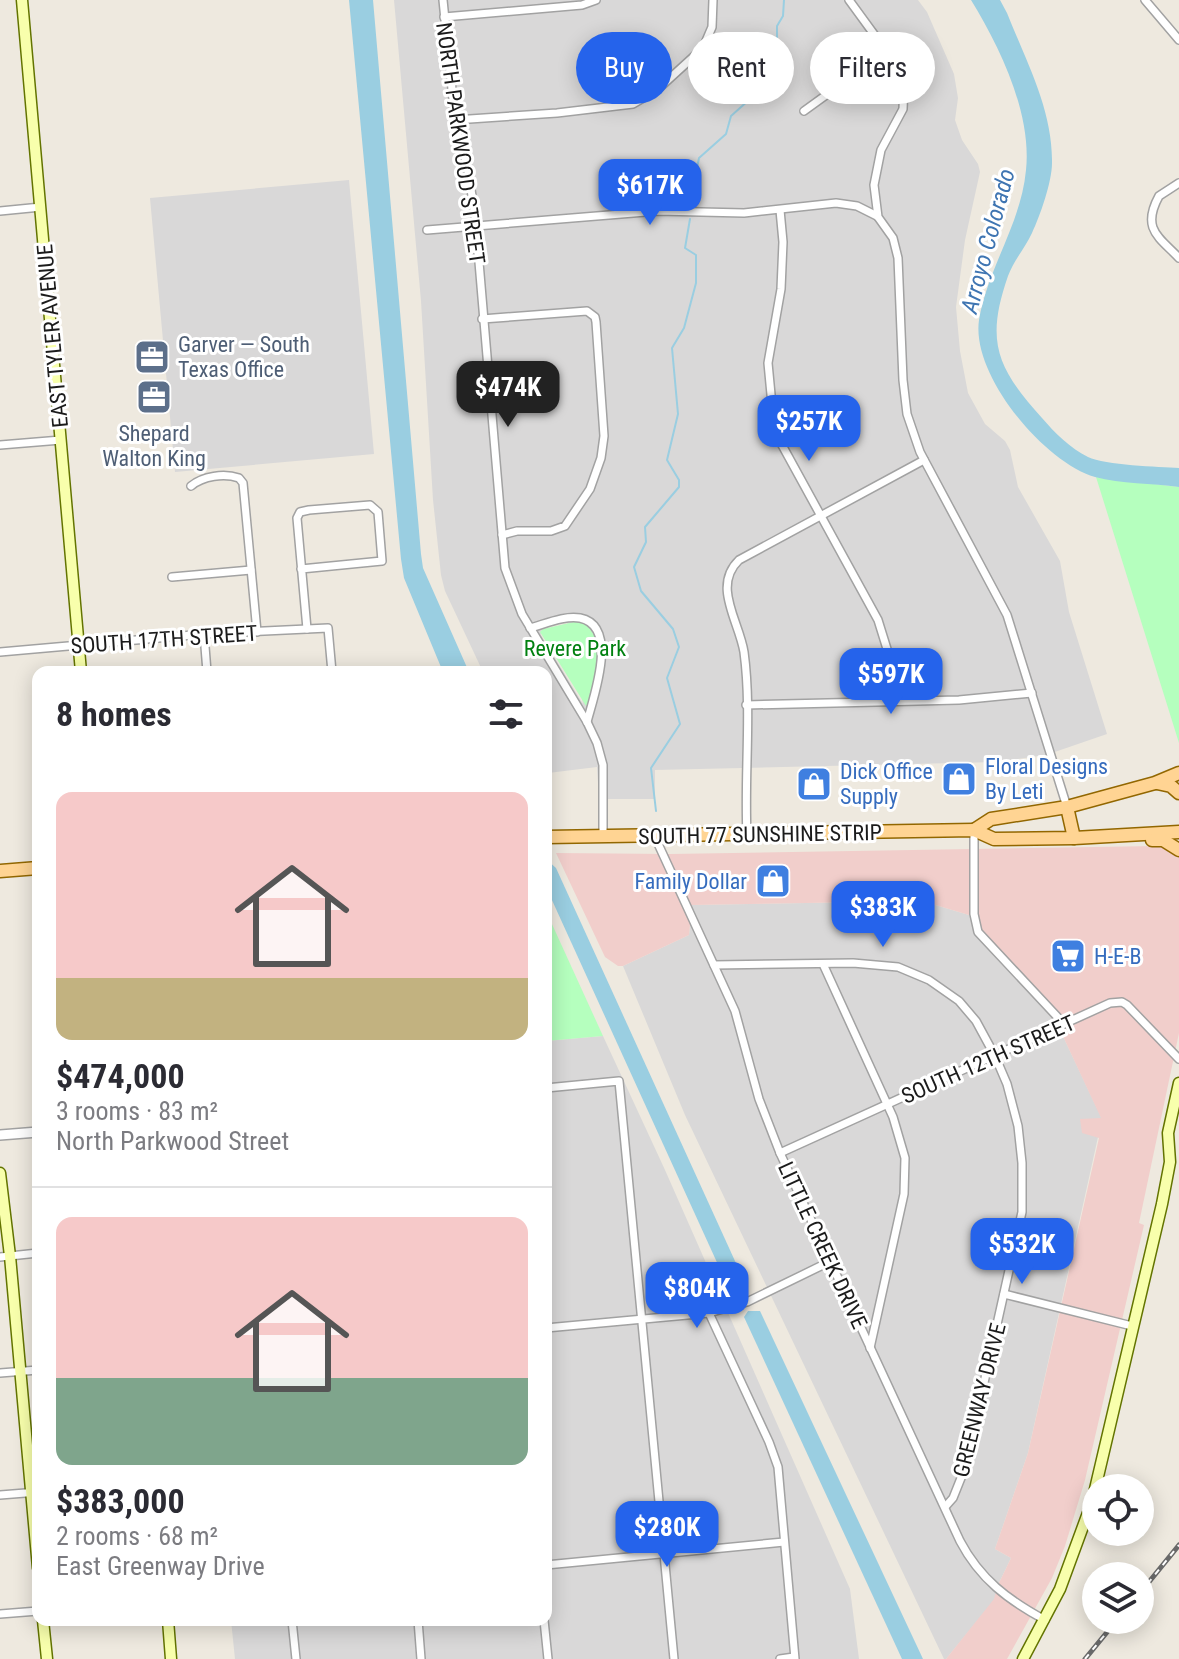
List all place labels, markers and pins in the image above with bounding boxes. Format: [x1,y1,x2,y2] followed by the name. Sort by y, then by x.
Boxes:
[594,159,706,227] pin: $617K
[178,332,310,382] place label: Garver — South Texas Office
[133,338,171,376] office icon: Garver — South Texas Office
[452,361,564,429] pin: $474K
[135,378,173,416] office icon: Shepard Walton King
[753,395,865,463] pin: $257K
[102,421,206,471] place label: Shepard Walton King
[835,648,947,716] pin: $597K
[985,754,1108,804] place label: Floral Designs By Leti
[840,759,933,809] place label: Dick Office Supply
[940,760,978,798] shop icon: Floral Designs By Leti
[795,765,833,803] shop icon: Dick Office Supply
[754,862,792,900] shop icon: Family Dollar
[634,869,747,894] place label: Family Dollar
[827,881,939,949] pin: $383K
[1049,937,1087,975] supermarket icon: H-E-B
[1094,944,1142,969] place label: H-E-B
[966,1218,1078,1286] pin: $532K
[641,1262,753,1330] pin: $804K
[611,1501,723,1569] pin: $280K

